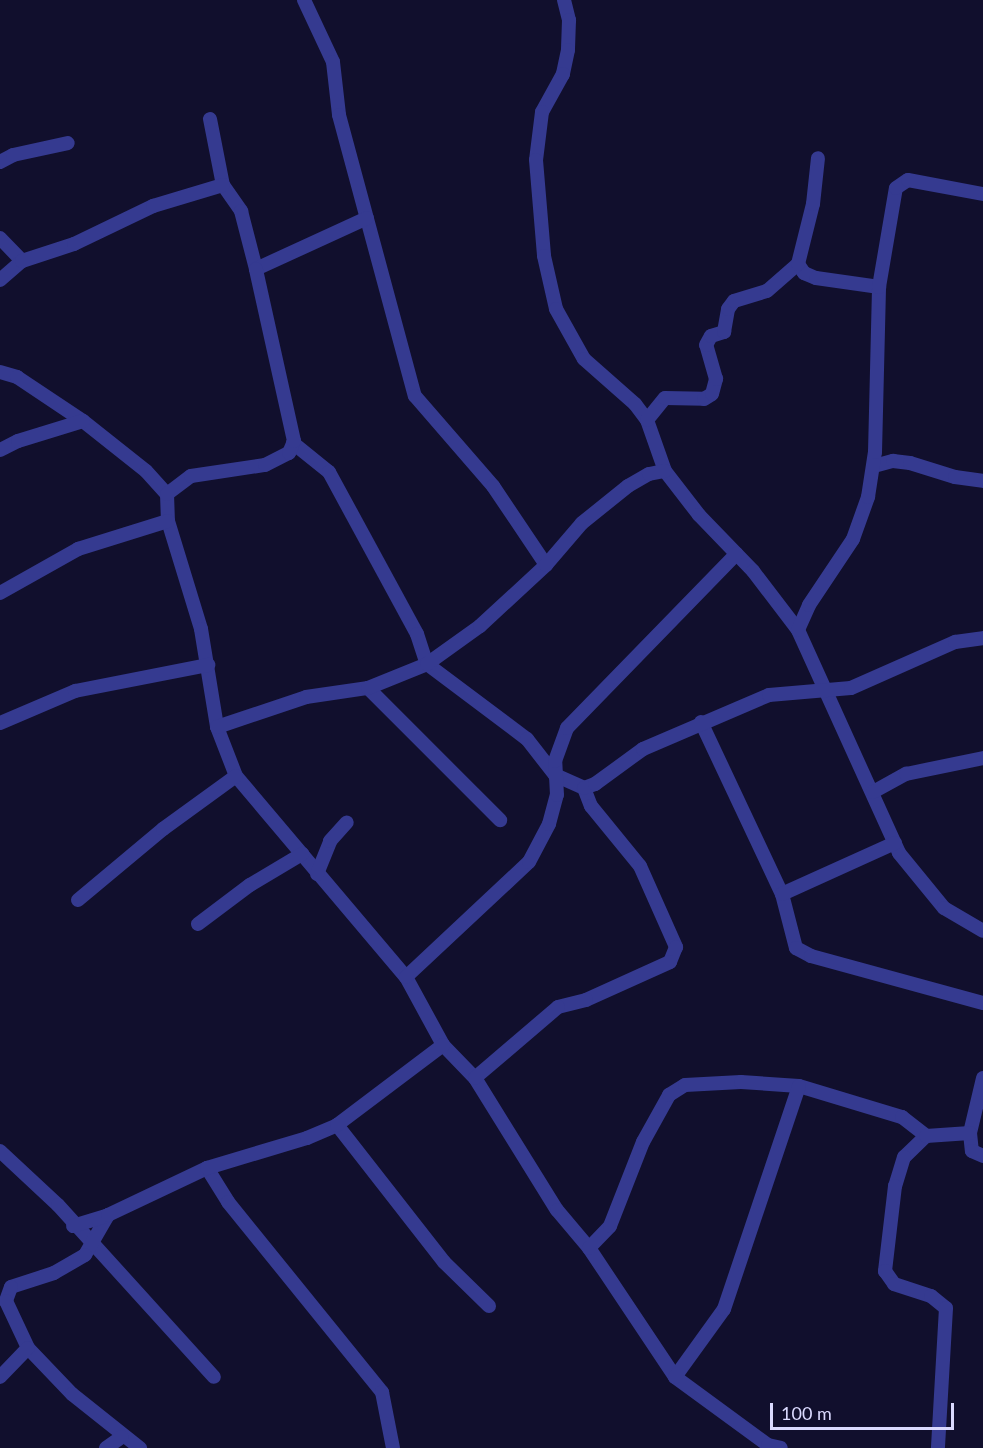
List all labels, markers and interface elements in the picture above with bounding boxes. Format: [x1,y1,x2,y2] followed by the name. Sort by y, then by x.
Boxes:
[773,1391,958,1429] scale bar
[781,1402,832,1424] text: 100 m

